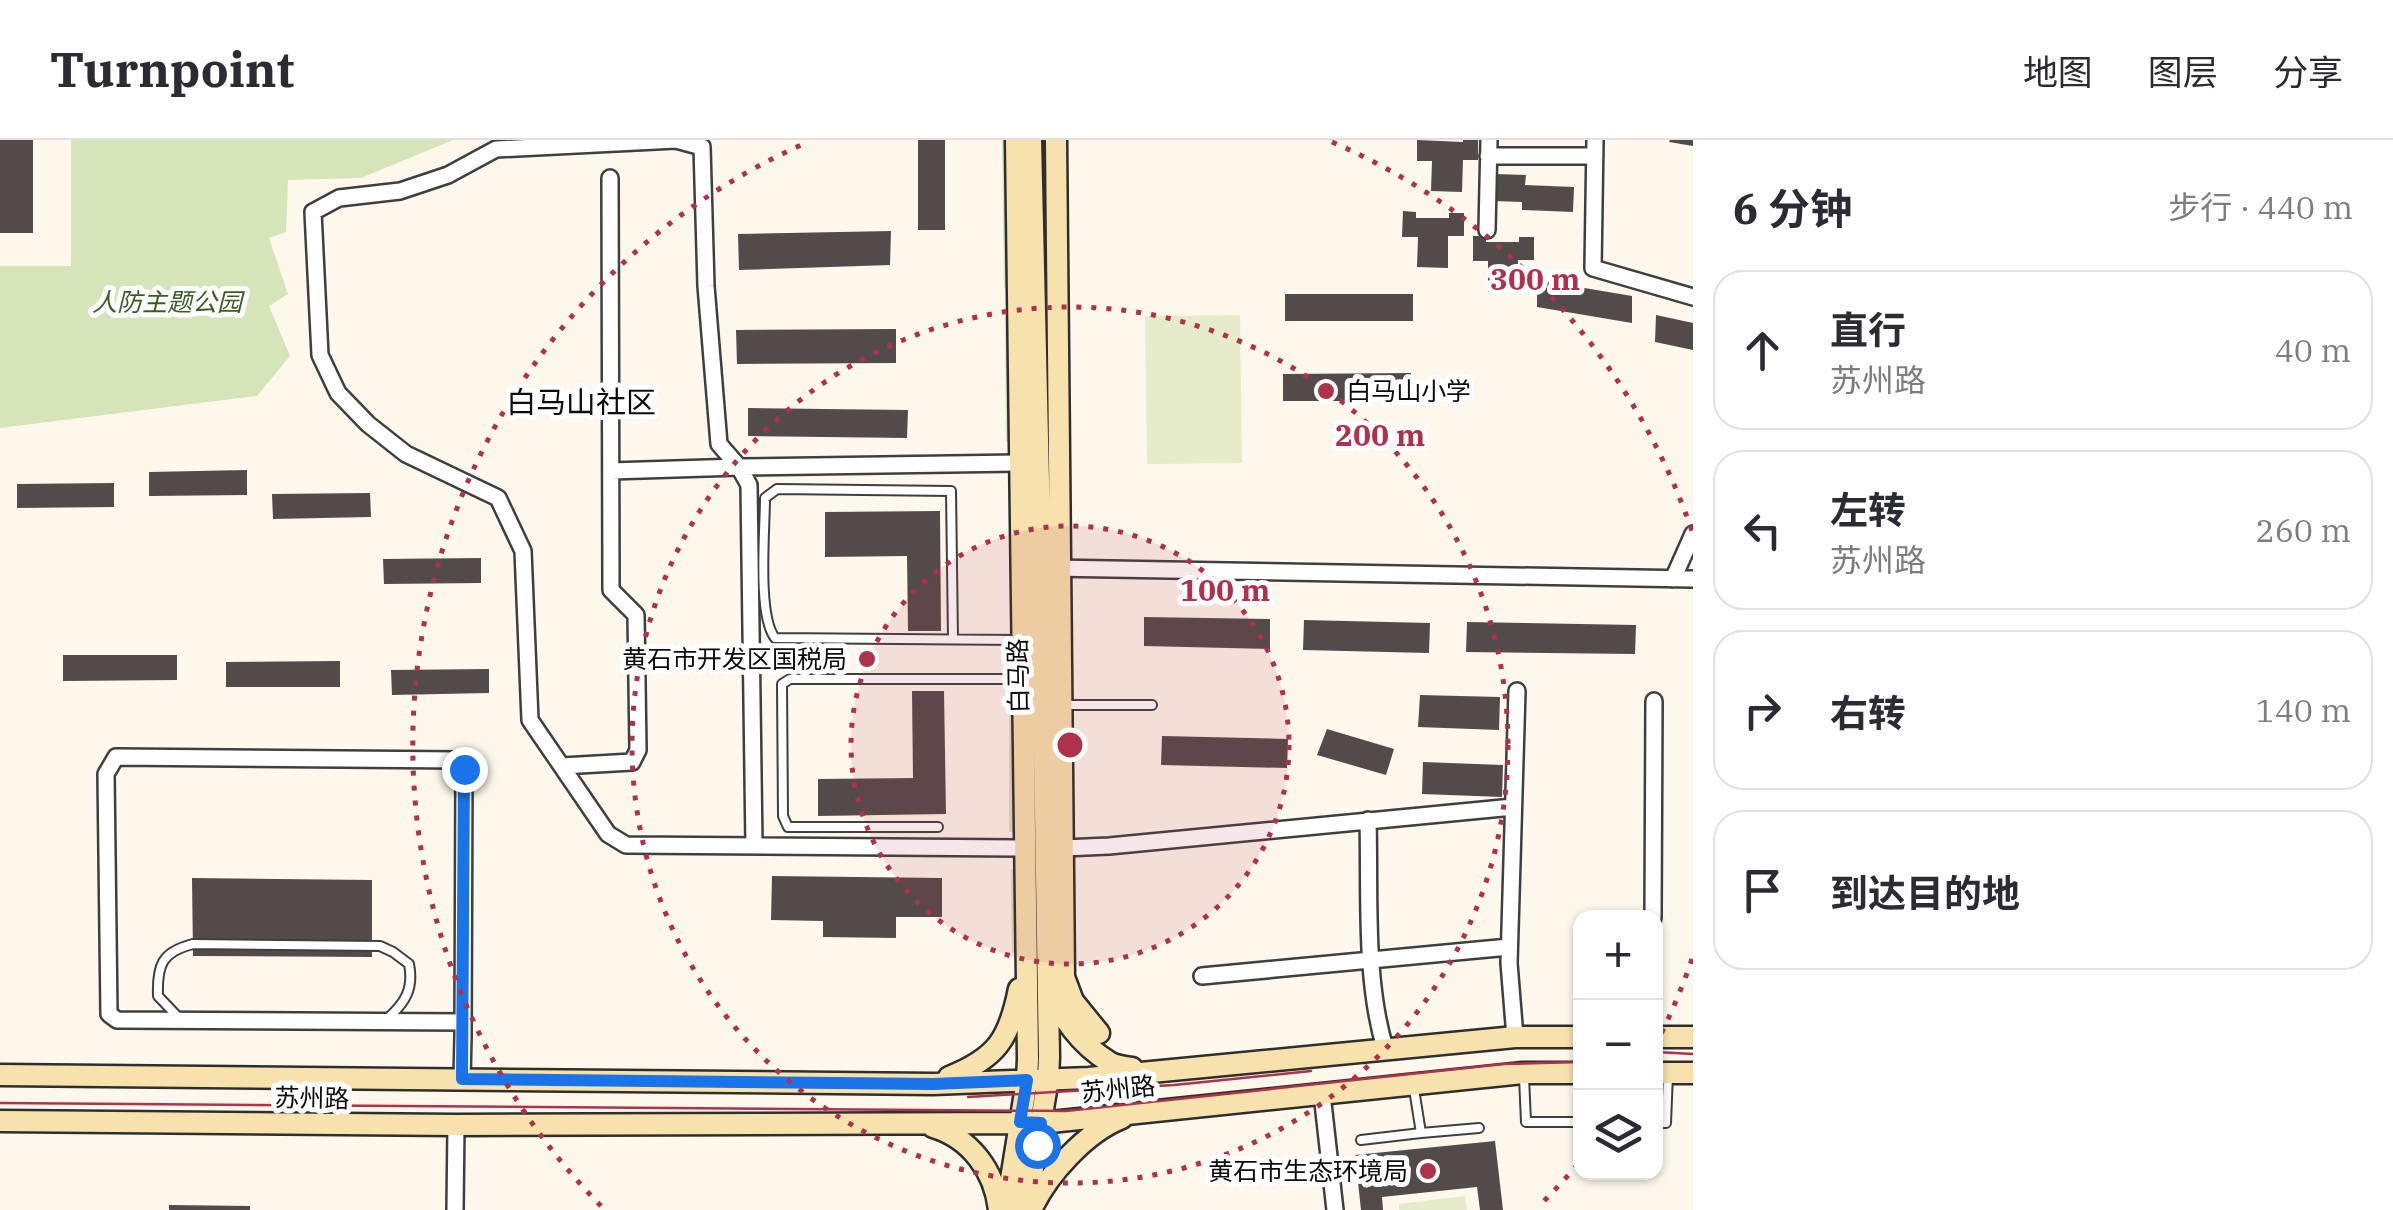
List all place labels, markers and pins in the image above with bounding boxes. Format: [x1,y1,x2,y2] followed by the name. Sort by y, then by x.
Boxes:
[1346,374,1471,407] place label: 白马山小学
[1315,380,1337,402] marker: 白马山小学
[622,642,847,675] place label: 黄石市开发区国税局
[856,648,878,670] marker: 黄石市开发区国税局
[1052,727,1088,763] centre of rings
[1208,1154,1408,1187] place label: 黄石市生态环境局
[1417,1160,1439,1182] marker: 黄石市生态环境局

